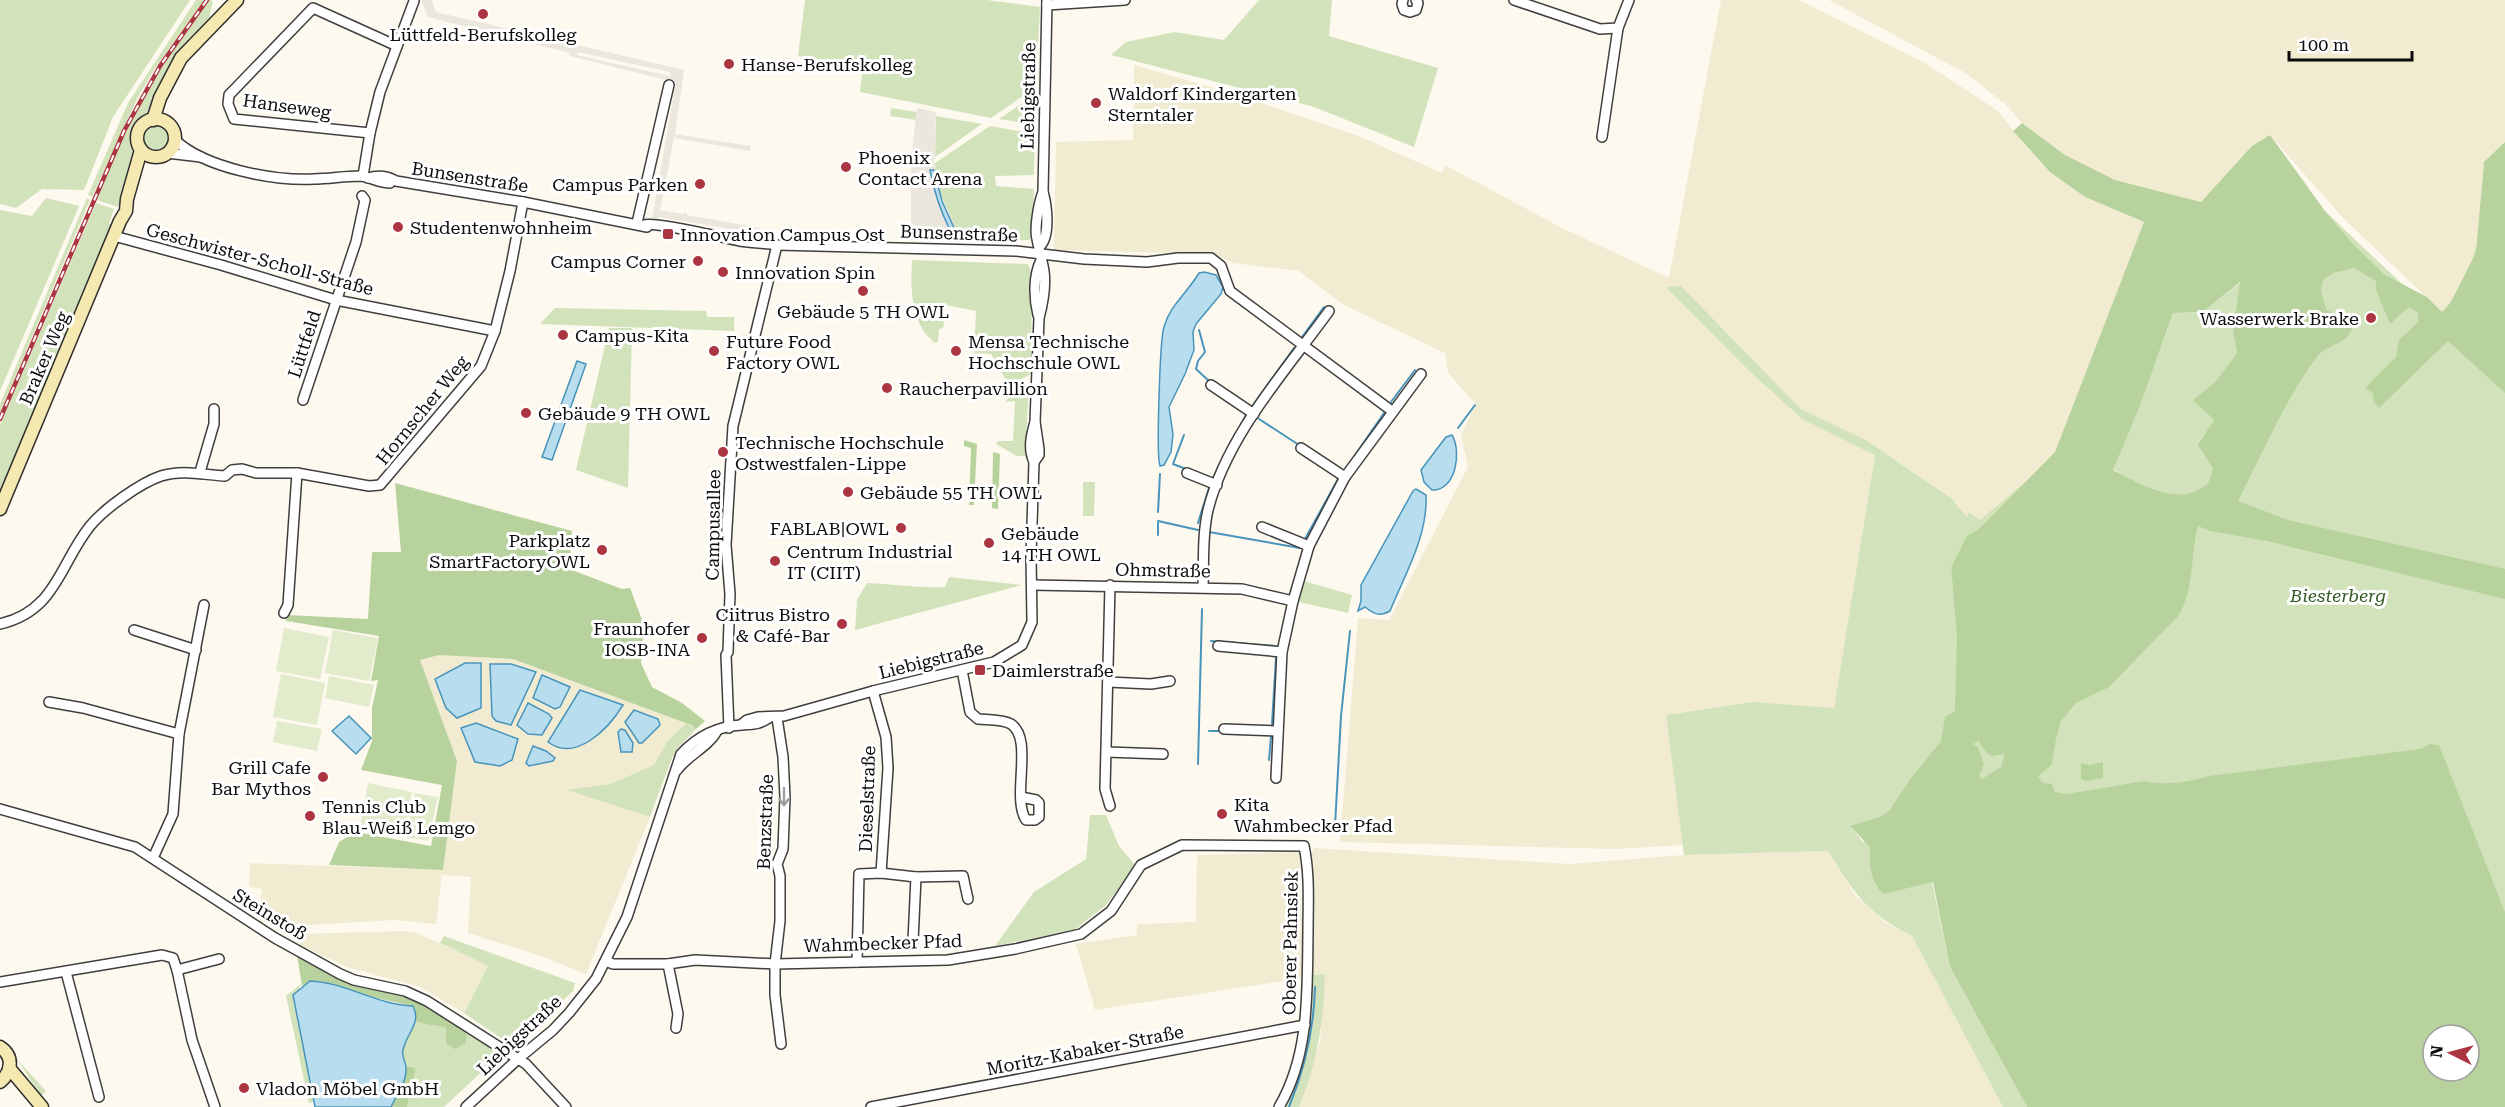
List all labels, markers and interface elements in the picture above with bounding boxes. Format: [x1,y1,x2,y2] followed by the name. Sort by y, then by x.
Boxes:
[476,7,490,21] marker: Lüttfeld-Berufskolleg
[390,24,577,45] place label: Lüttfeld-Berufskolleg
[2289,24,2412,62] scale bar
[2298,34,2349,55] text: 100 m
[1017,42,1039,150] street label: Liebigstraße
[741,54,913,75] place label: Hanse-Berufskolleg
[722,57,736,71] marker: Hanse-Berufskolleg
[1108,83,1297,125] place label: Waldorf Kindergarten Sterntaler
[242,89,333,123] street label: Hanseweg
[1089,96,1103,110] marker: Waldorf Kindergarten Sterntaler
[858,147,982,189] place label: Phoenix Contact Arena
[410,157,530,197] street label: Bunsenstraße
[839,160,853,174] marker: Phoenix Contact Arena
[552,174,688,195] place label: Campus Parken
[693,177,707,191] marker: Campus Parken
[410,217,592,238] place label: Studentenwohnheim
[144,218,376,300] street label: Geschwister-Scholl-Straße
[391,220,405,234] marker: Studentenwohnheim
[900,220,1018,246] street label: Bunsenstraße
[680,224,885,245] place label: Innovation Campus Ost
[661,227,675,241] marker: Innovation Campus Ost
[550,251,686,272] place label: Campus Corner
[691,254,705,268] marker: Campus Corner
[735,262,876,283] place label: Innovation Spin
[716,265,730,279] marker: Innovation Spin
[856,284,870,298] marker: Gebäude 5 TH OWL
[777,301,949,322] place label: Gebäude 5 TH OWL
[283,307,325,380] street label: Lüttfeld
[15,308,73,408] street label: Braker Weg
[2200,308,2359,329] place label: Wasserwerk Brake
[2364,311,2378,325] marker: Wasserwerk Brake
[575,325,689,346] place label: Campus-Kita
[556,328,570,342] marker: Campus-Kita
[726,331,840,373] place label: Future Food Factory OWL
[968,331,1129,373] place label: Mensa Technische Hochschule OWL
[707,344,721,358] marker: Future Food Factory OWL
[949,344,963,358] marker: Mensa Technische Hochschule OWL
[372,351,473,469] street label: Hornscher Weg
[899,378,1048,399] place label: Raucherpavillion
[880,381,894,395] marker: Raucherpavillion
[538,403,710,424] place label: Gebäude 9 TH OWL
[519,406,533,420] marker: Gebäude 9 TH OWL
[735,432,944,474] place label: Technische Hochschule Ostwestfalen-Lippe
[716,445,730,459] marker: Technische Hochschule Ostwestfalen-Lippe
[702,469,724,581] street label: Campusallee
[860,482,1042,503] place label: Gebäude 55 TH OWL
[841,485,855,499] marker: Gebäude 55 TH OWL
[770,518,889,539] place label: FABLAB|OWL
[894,521,908,535] marker: FABLAB|OWL
[1001,523,1101,565] place label: Gebäude 14 TH OWL
[429,530,591,572] place label: Parkplatz SmartFactoryOWL
[982,536,996,550] marker: Gebäude 14 TH OWL
[787,541,953,583] place label: Centrum Industrial IT (CIIT)
[595,543,609,557] marker: Parkplatz SmartFactoryOWL
[768,554,782,568] marker: Centrum Industrial IT (CIIT)
[1115,559,1211,581] street label: Ohmstraße
[2289,585,2386,606] park label: Biesterberg
[716,604,830,646] place label: Ciitrus Bistro & Café-Bar
[835,617,849,631] marker: Ciitrus Bistro & Café-Bar
[593,618,690,660] place label: Fraunhofer IOSB-INA
[695,631,709,645] marker: Fraunhofer IOSB-INA
[876,637,986,683] street label: Liebigstraße
[992,660,1114,681] place label: Daimlerstraße
[973,663,987,677] marker: Daimlerstraße
[855,745,879,853] street label: Dieselstraße
[211,757,311,799] place label: Grill Cafe Bar Mythos
[316,770,330,784] marker: Grill Cafe Bar Mythos
[753,774,777,870] street label: Benzstraße
[778,786,790,806] one-way arrow
[1234,794,1393,836] place label: Kita Wahmbecker Pfad
[322,796,475,838] place label: Tennis Club Blau-Weiß Lemgo
[1215,807,1229,821] marker: Kita Wahmbecker Pfad
[303,809,317,823] marker: Tennis Club Blau-Weiß Lemgo
[1278,871,1302,1015] street label: Oberer Pahnsiek
[229,884,311,944] street label: Steinstoß
[803,930,963,956] street label: Wahmbecker Pfad
[473,991,566,1079] street label: Liebigstraße
[985,1021,1185,1079] street label: Moritz-Kabaker-Straße
[2421,1023,2481,1083] north arrow
[2426,1044,2447,1059] text: N
[256,1078,439,1099] place label: Vladon Möbel GmbH
[237,1081,251,1095] marker: Vladon Möbel GmbH

